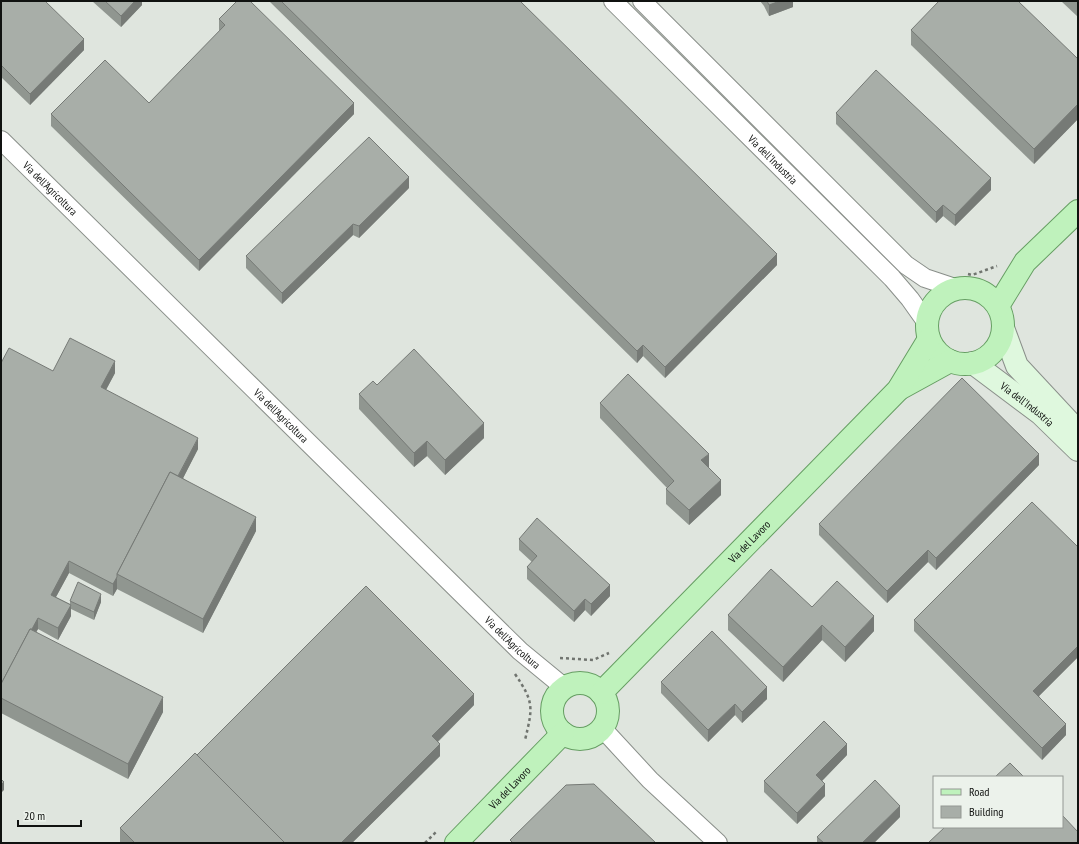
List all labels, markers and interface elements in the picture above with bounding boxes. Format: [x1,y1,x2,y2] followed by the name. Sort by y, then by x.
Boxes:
[744,131,800,187] street label: Via dell'Industria
[19,158,80,218] street label: Via dell'Agricoltura
[997,378,1057,430] street label: Via dell'Industria
[250,385,311,446] street label: Via dell'Agricoltura
[725,517,774,567] street label: Via del Lavoro
[481,612,543,672] street label: Via dell'Agricoltura
[485,763,534,813] street label: Via del Lavoro
[933,776,1063,828] legend
[969,784,989,799] text: Road
[18,802,81,828] scale bar
[969,804,1004,819] text: Building
[24,808,45,823] text: 20 m

